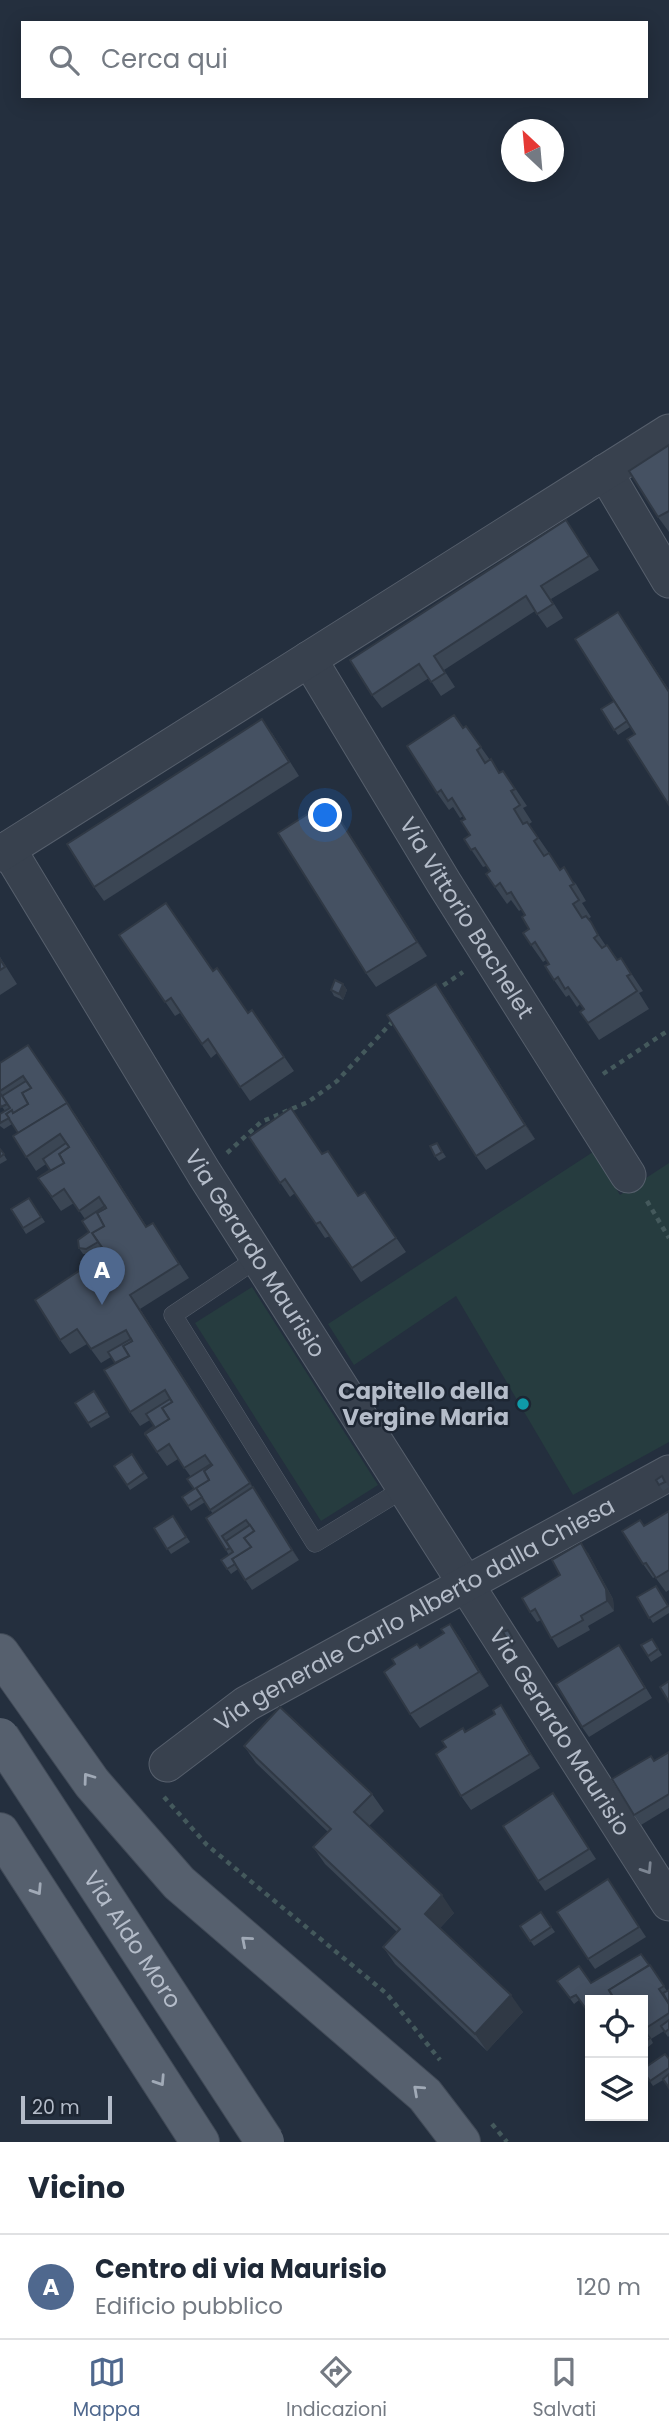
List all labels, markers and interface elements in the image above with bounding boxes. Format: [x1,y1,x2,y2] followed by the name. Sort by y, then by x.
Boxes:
[21,21,648,98] search box
[45,41,83,79] icon: search
[101,41,228,77] text: Cerca qui
[501,119,564,182] north arrow
[308,798,342,832] your location
[392,811,541,1025] street label: Via Vittorio Bachelet
[177,1143,333,1364] street label: Via Gerardo Maurisio
[79,1247,125,1305] pin: A
[338,1375,509,1433] place label: Capitello della Vergine Maria
[515,1396,531,1412] marker: Capitello della Vergine Maria
[208,1490,620,1739] street label: Via generale Carlo Alberto dalla Chiesa
[482,1621,638,1842] street label: Via Gerardo Maurisio
[84,1773,96,1786] one-way arrow
[639,1861,652,1874] one-way arrow
[76,1864,189,2015] street label: Via Aldo Moro
[28,1882,41,1895] one-way arrow
[241,1937,254,1949] one-way arrow
[585,1995,648,2121] map controls
[585,1995,648,2058] button: locate
[585,2058,648,2121] button: layers
[151,2073,164,2086] one-way arrow
[413,2085,426,2098] one-way arrow
[21,2093,112,2125] scale bar
[32,2094,80,2121] text: 20 m
[28,2166,125,2209] text: Vicino
[95,2251,387,2287] text: Centro di via Maurisio
[43,2271,59,2303] text: A
[576,2271,641,2303] text: 120 m
[95,2290,283,2322] text: Edificio pubblico
[73,2353,140,2424] tab: Mappa
[286,2353,387,2424] tab: Indicazioni
[532,2353,596,2424] tab: Salvati

